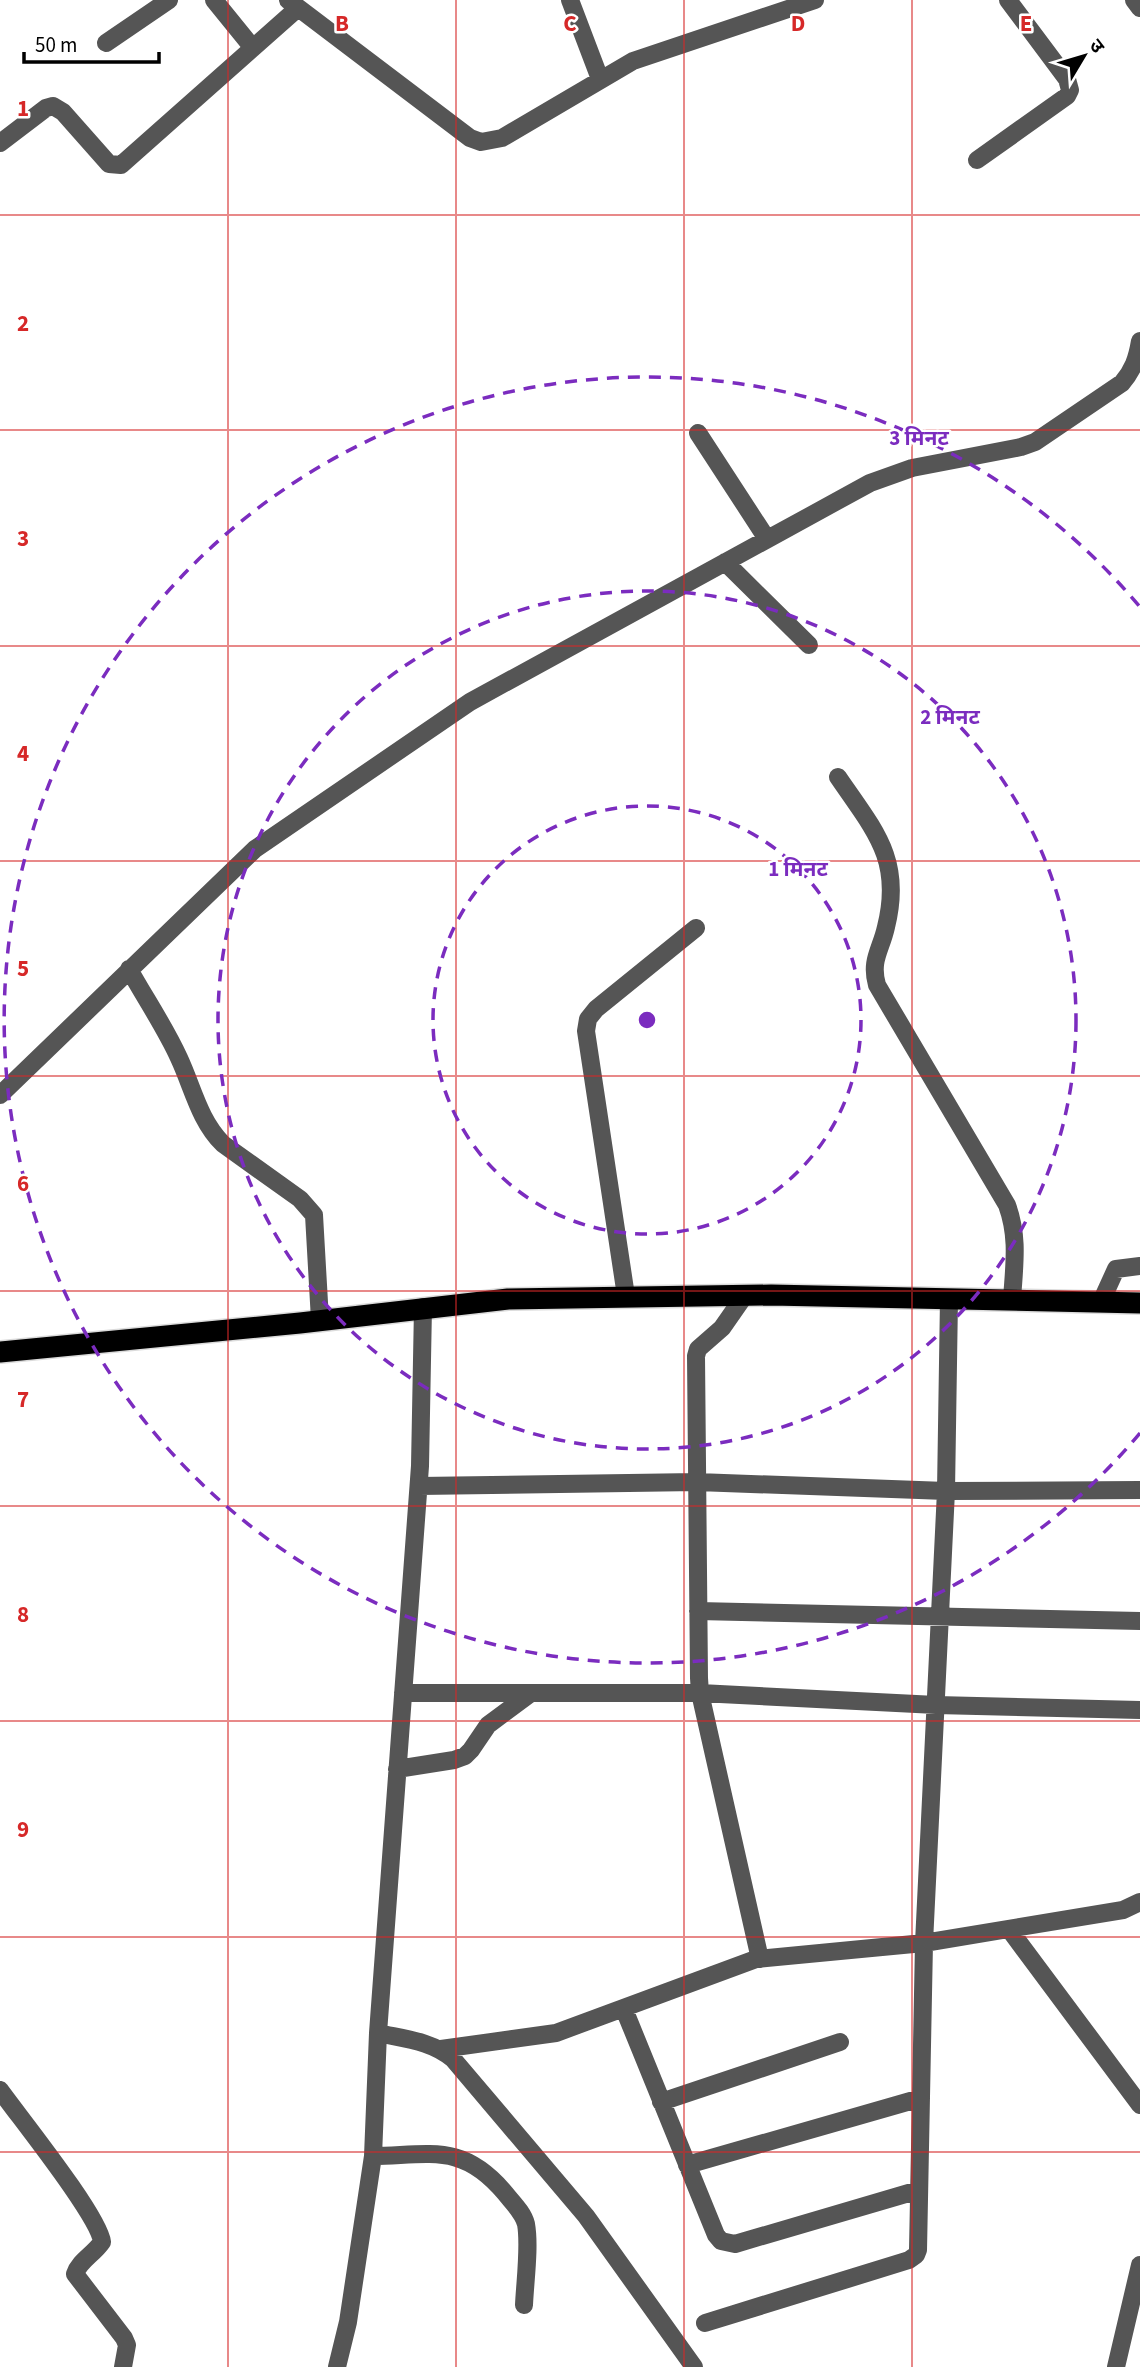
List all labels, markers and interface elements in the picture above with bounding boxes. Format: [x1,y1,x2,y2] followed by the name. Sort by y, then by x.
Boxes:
[335,7,349,40] text: B
[563,7,577,40] text: C
[791,7,805,40] text: D
[1020,7,1032,40] text: E
[24,21,159,65] scale bar
[1049,21,1119,91] north arrow
[35,30,77,60] text: 50 m
[1082,34,1111,60] text: उ
[17,92,29,125] text: 1
[17,307,29,340] text: 2
[889,423,949,453] text: 3 मिनट
[17,522,29,555] text: 3
[920,702,980,732] text: 2 मिनट
[17,737,29,770] text: 4
[768,854,828,884] text: 1 मिनट
[17,952,29,985] text: 5
[635,1008,659,1032] centre of rings
[17,1167,29,1200] text: 6
[17,1383,29,1416] text: 7
[17,1598,29,1631] text: 8
[17,1813,29,1846] text: 9

